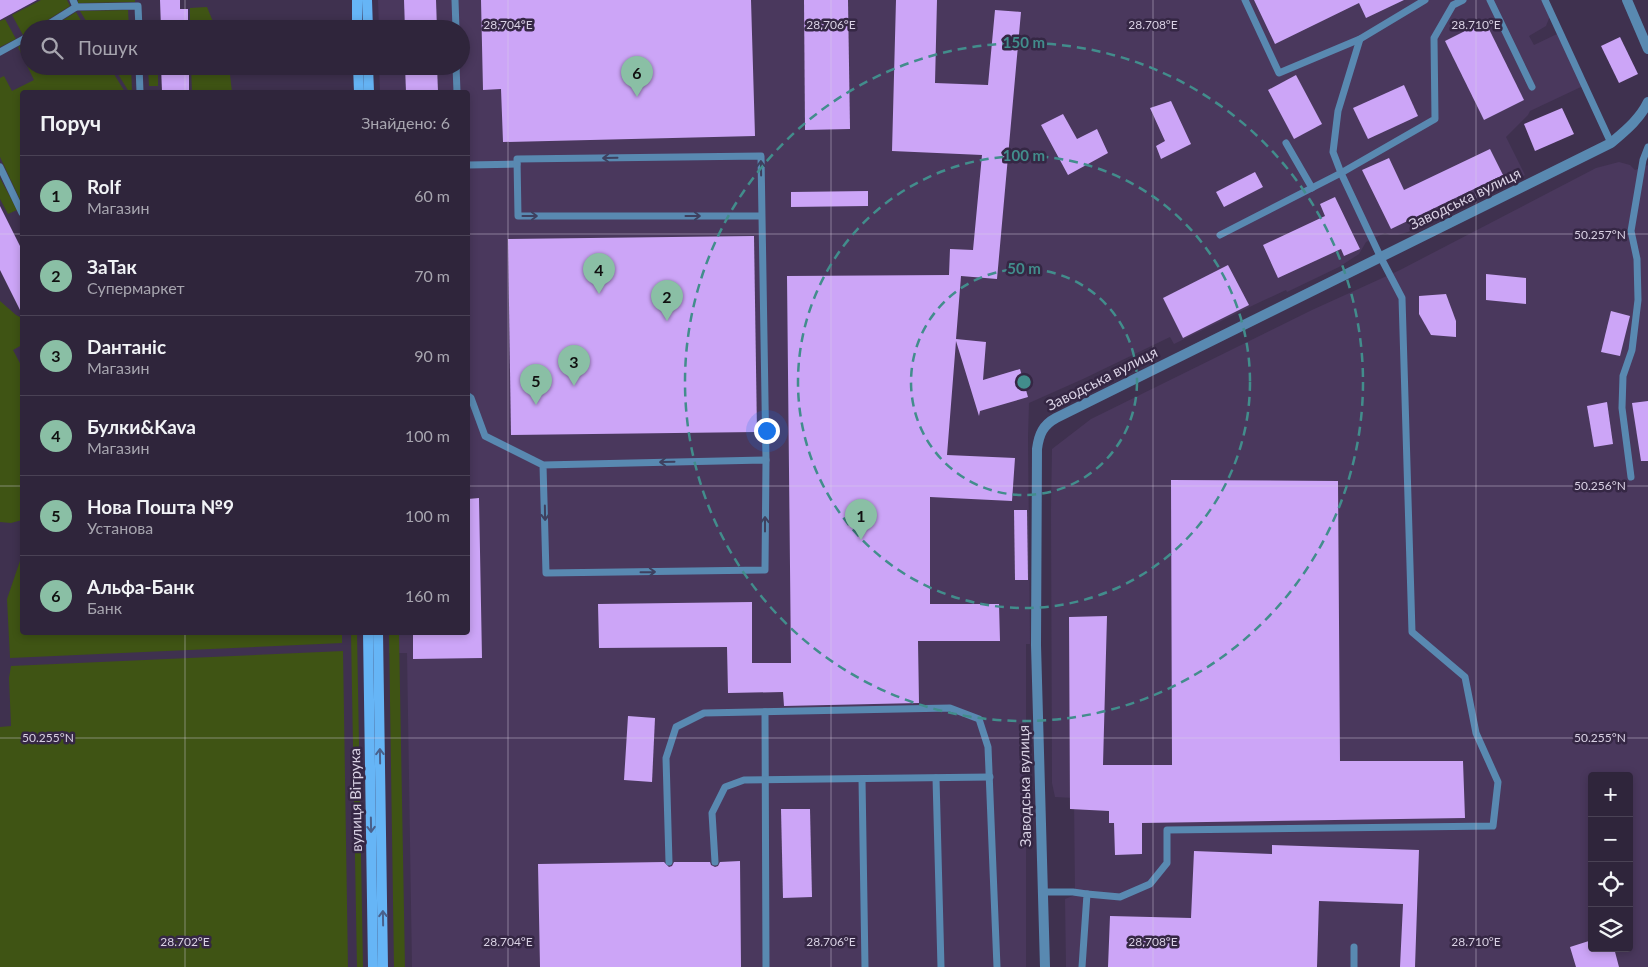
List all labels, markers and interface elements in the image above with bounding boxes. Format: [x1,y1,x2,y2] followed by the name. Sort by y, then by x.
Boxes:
[483,17,533,32] text: 28.704°E
[806,17,856,32] text: 28.706°E
[1128,17,1178,32] text: 28.708°E
[1451,17,1501,32] text: 28.710°E
[20,20,470,75] search box
[1003,33,1045,51] text: 150 m
[38,34,66,62] icon: search
[78,36,138,59] text: Пошук
[621,56,653,97] pin: 6
[40,110,101,135] text: Поруч
[361,113,450,132] text: Знайдено: 6
[1003,146,1045,164] text: 100 m
[602,153,618,163] one-way arrow
[756,160,766,176] one-way arrow
[1406,163,1523,233] street label: Заводська вулиця
[87,175,121,198] text: Rolf
[51,186,61,205] text: 1
[414,186,450,205] text: 60 m
[87,198,149,217] text: Магазин
[522,211,538,221] one-way arrow
[684,211,701,221] one-way arrow
[1574,227,1626,242] text: 50.257°N
[583,253,615,294] pin: 4
[87,255,137,278] text: ЗаТак
[1007,259,1041,277] text: 50 m
[51,266,61,285] text: 2
[414,266,450,285] text: 70 m
[87,278,185,297] text: Супермаркет
[651,280,683,321] pin: 2
[87,335,166,358] text: Dантаніс
[1043,342,1160,414] street label: Заводська вулиця
[558,345,590,386] pin: 3
[51,346,61,365] text: 3
[414,346,450,365] text: 90 m
[87,358,149,377] text: Магазин
[520,364,552,405] pin: 5
[1015,373,1033,391] centre of rings
[87,415,196,438] text: Булки&Kava
[754,418,780,444] your location
[51,426,61,445] text: 4
[405,426,450,445] text: 100 m
[87,438,149,457] text: Магазин
[659,458,675,467] one-way arrow
[1574,478,1626,493] text: 50.256°N
[87,495,234,518] text: Нова Пошта №9
[845,499,877,540] pin: 1
[540,505,549,521] one-way arrow
[51,506,61,525] text: 5
[405,506,450,525] text: 100 m
[760,516,770,532] one-way arrow
[87,518,153,537] text: Установа
[640,567,656,577] one-way arrow
[87,575,194,598] text: Альфа-Банк
[51,586,61,605] text: 6
[405,586,450,605] text: 160 m
[87,598,122,617] text: Банк
[1014,725,1034,847] street label: Заводська вулиця
[22,730,74,745] text: 50.255°N
[1574,730,1626,745] text: 50.255°N
[345,748,365,852] street label: вулиця Вітрука
[375,748,385,764] one-way arrow
[1588,772,1633,952] map controls
[1588,772,1633,817] button: +
[366,816,376,832] one-way arrow
[1588,817,1633,862] button: −
[1588,862,1633,907] button: locate
[1588,907,1633,952] button: layers
[378,911,388,927] one-way arrow
[160,934,210,949] text: 28.702°E
[483,934,533,949] text: 28.704°E
[806,934,856,949] text: 28.706°E
[1128,934,1178,949] text: 28.708°E
[1451,934,1501,949] text: 28.710°E

